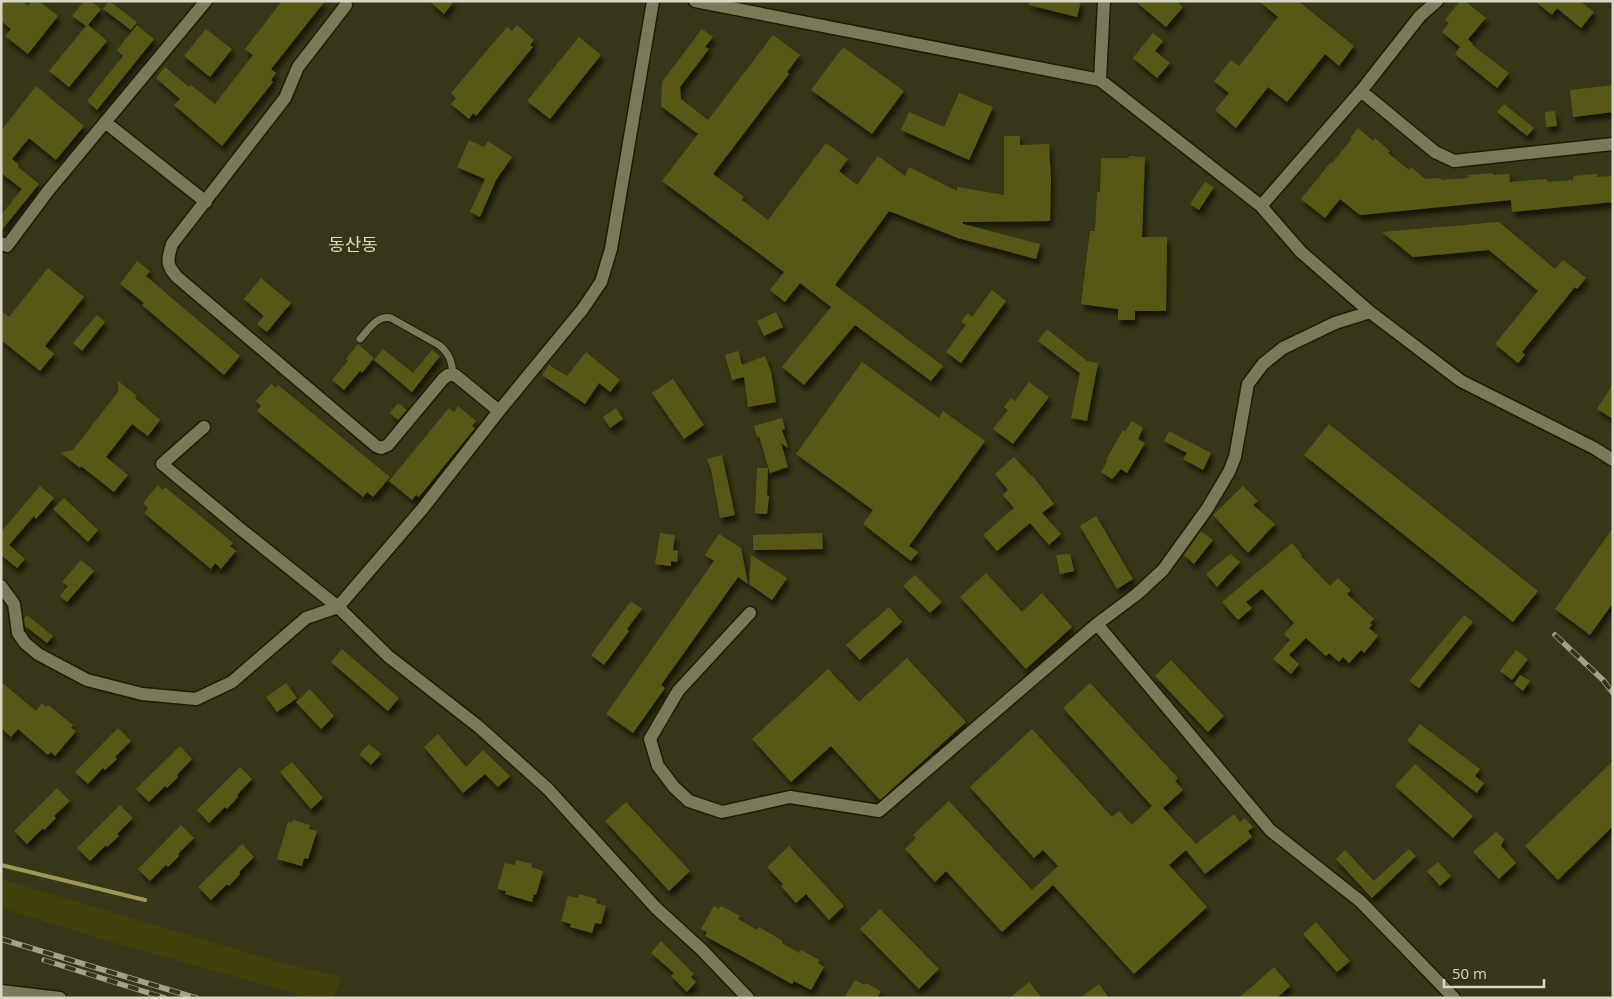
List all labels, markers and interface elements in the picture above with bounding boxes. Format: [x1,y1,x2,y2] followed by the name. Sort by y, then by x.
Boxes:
[328,232,378,256] district label: 동산동
[1444,956,1544,988] scale bar
[1452,963,1487,983] text: 50 m

